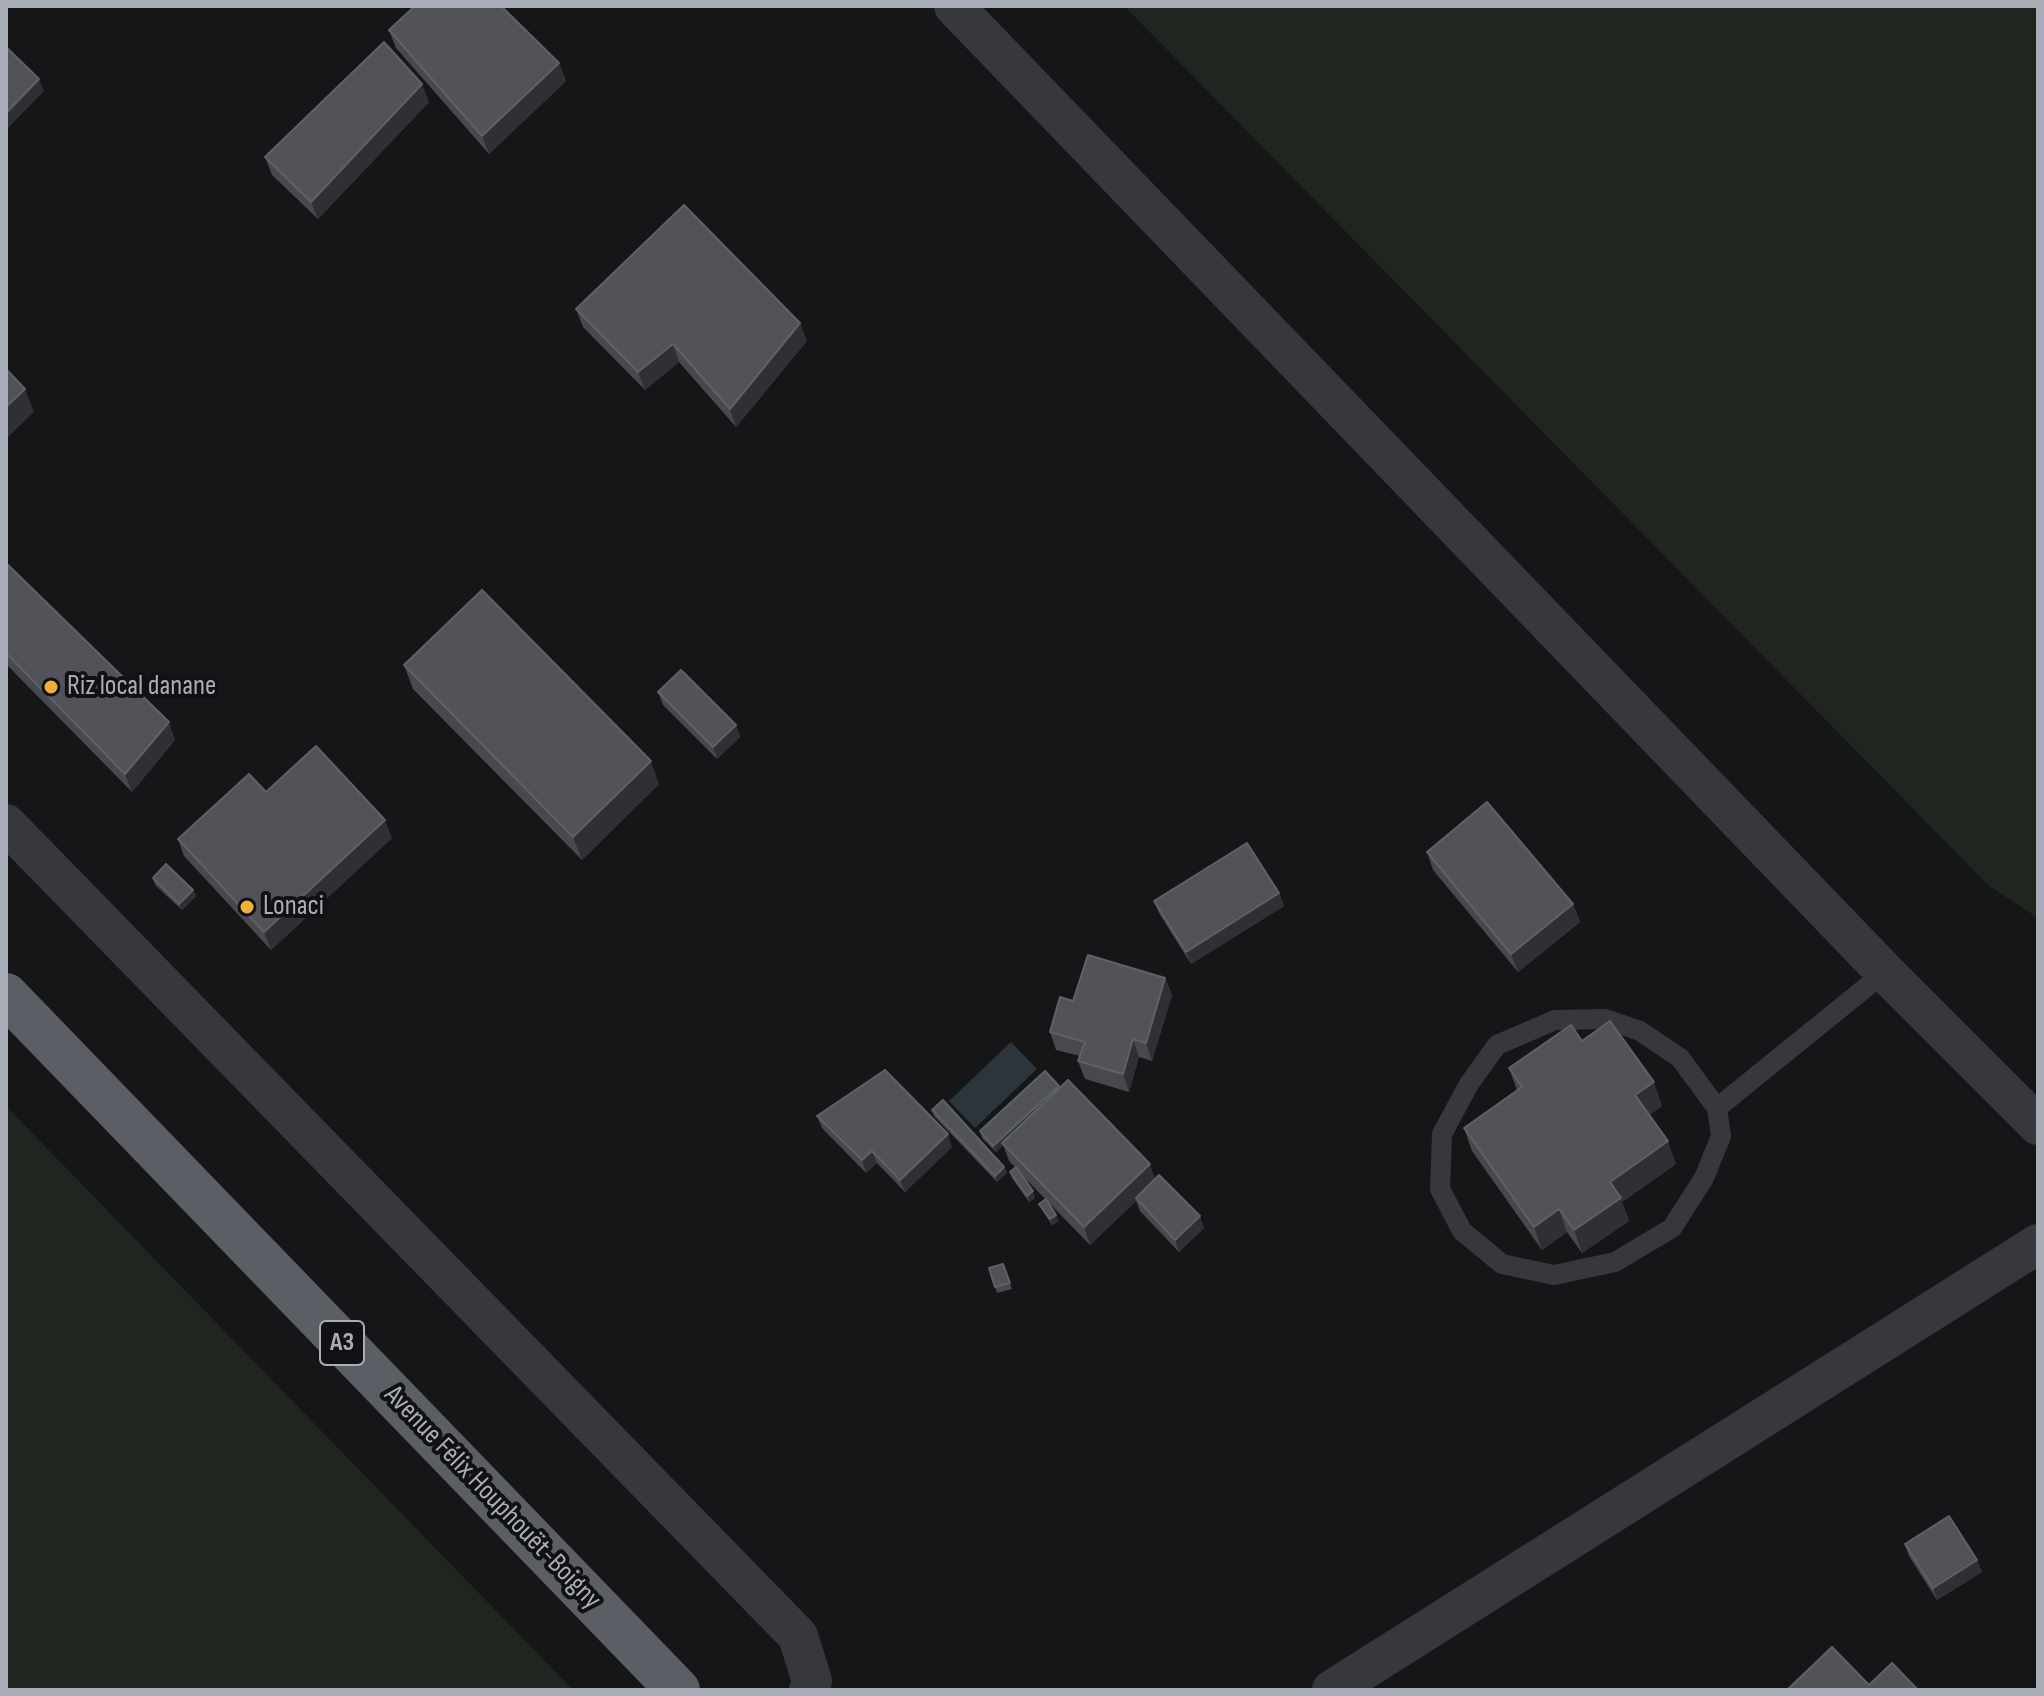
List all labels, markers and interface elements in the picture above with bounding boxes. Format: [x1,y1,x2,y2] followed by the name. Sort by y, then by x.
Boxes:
[67,670,216,704] place label: Riz local danane
[42,678,60,696] marker: Riz local danane
[263,890,324,924] place label: Lonaci
[238,898,256,916] marker: Lonaci
[320,1321,364,1365] road number: A3
[376,1379,608,1617] street label: Avenue Félix Houphouët-Boigny

